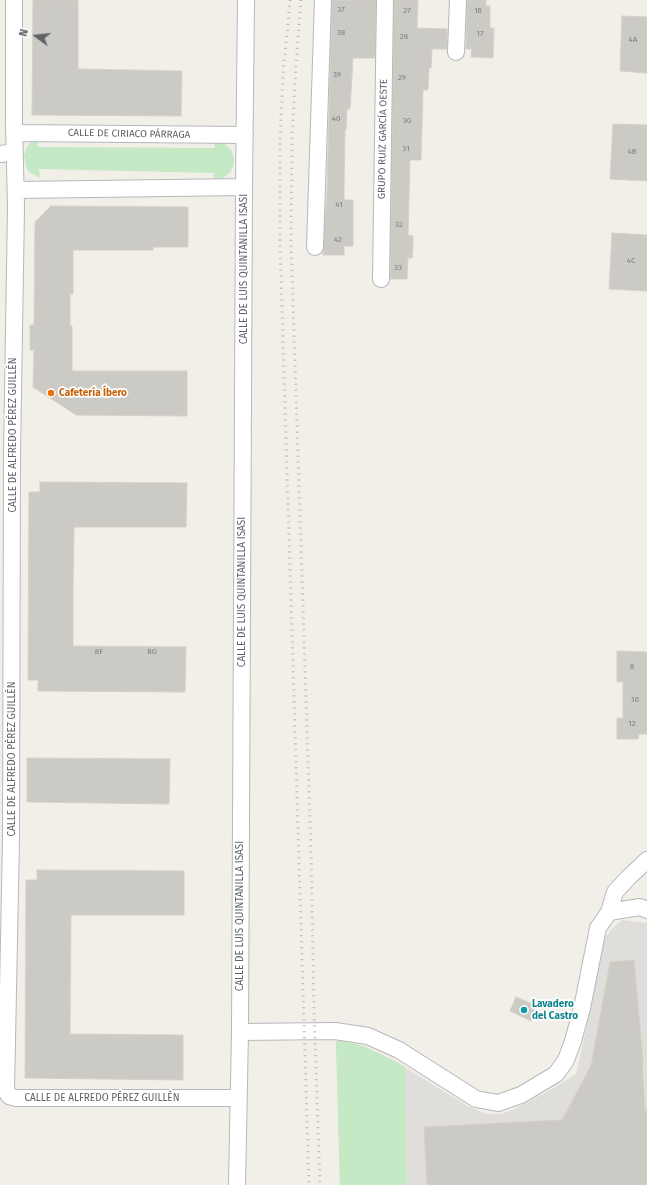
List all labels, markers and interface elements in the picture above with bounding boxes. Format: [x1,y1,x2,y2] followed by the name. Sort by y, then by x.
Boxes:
[337,5,345,15] house number: 37
[403,6,411,16] house number: 27
[474,6,482,16] house number: 16
[16,16,56,56] north arrow
[17,28,31,38] text: N
[337,28,345,38] house number: 38
[476,29,484,39] house number: 17
[400,32,408,42] house number: 28
[629,35,637,45] house number: 4A
[333,70,341,80] house number: 39
[398,73,406,83] house number: 29
[376,79,390,199] street label: GRUPO RUIZ GARCÍA OESTE
[332,114,340,124] house number: 40
[403,116,411,126] house number: 30
[68,127,190,141] street label: CALLE DE CIRIACO PÁRRAGA
[402,144,410,154] house number: 31
[627,147,637,157] house number: 4B
[238,194,250,344] street label: CALLE DE LUIS QUINTANILLA ISASI
[335,200,343,210] house number: 41
[395,220,403,230] house number: 32
[334,235,342,245] house number: 42
[627,256,635,266] house number: 4C
[394,263,402,273] house number: 33
[7,357,19,513] street label: CALLE DE ALFREDO PÉREZ GUILLÉN
[59,387,127,399] place label: Cafetería Íbero
[46,388,56,398] marker: Cafetería Íbero
[236,517,248,667] street label: CALLE DE LUIS QUINTANILLA ISASI
[95,647,103,657] house number: 8F
[147,647,157,657] house number: 8G
[630,662,634,672] house number: 8
[6,681,18,837] street label: CALLE DE ALFREDO PÉREZ GUILLÉN
[631,695,639,705] house number: 10
[628,719,636,729] house number: 12
[234,841,246,991] street label: CALLE DE LUIS QUINTANILLA ISASI
[532,998,578,1022] place label: Lavadero del Castro
[519,1005,529,1015] marker: Lavadero del Castro
[24,1092,180,1104] street label: CALLE DE ALFREDO PÉREZ GUILLÉN

